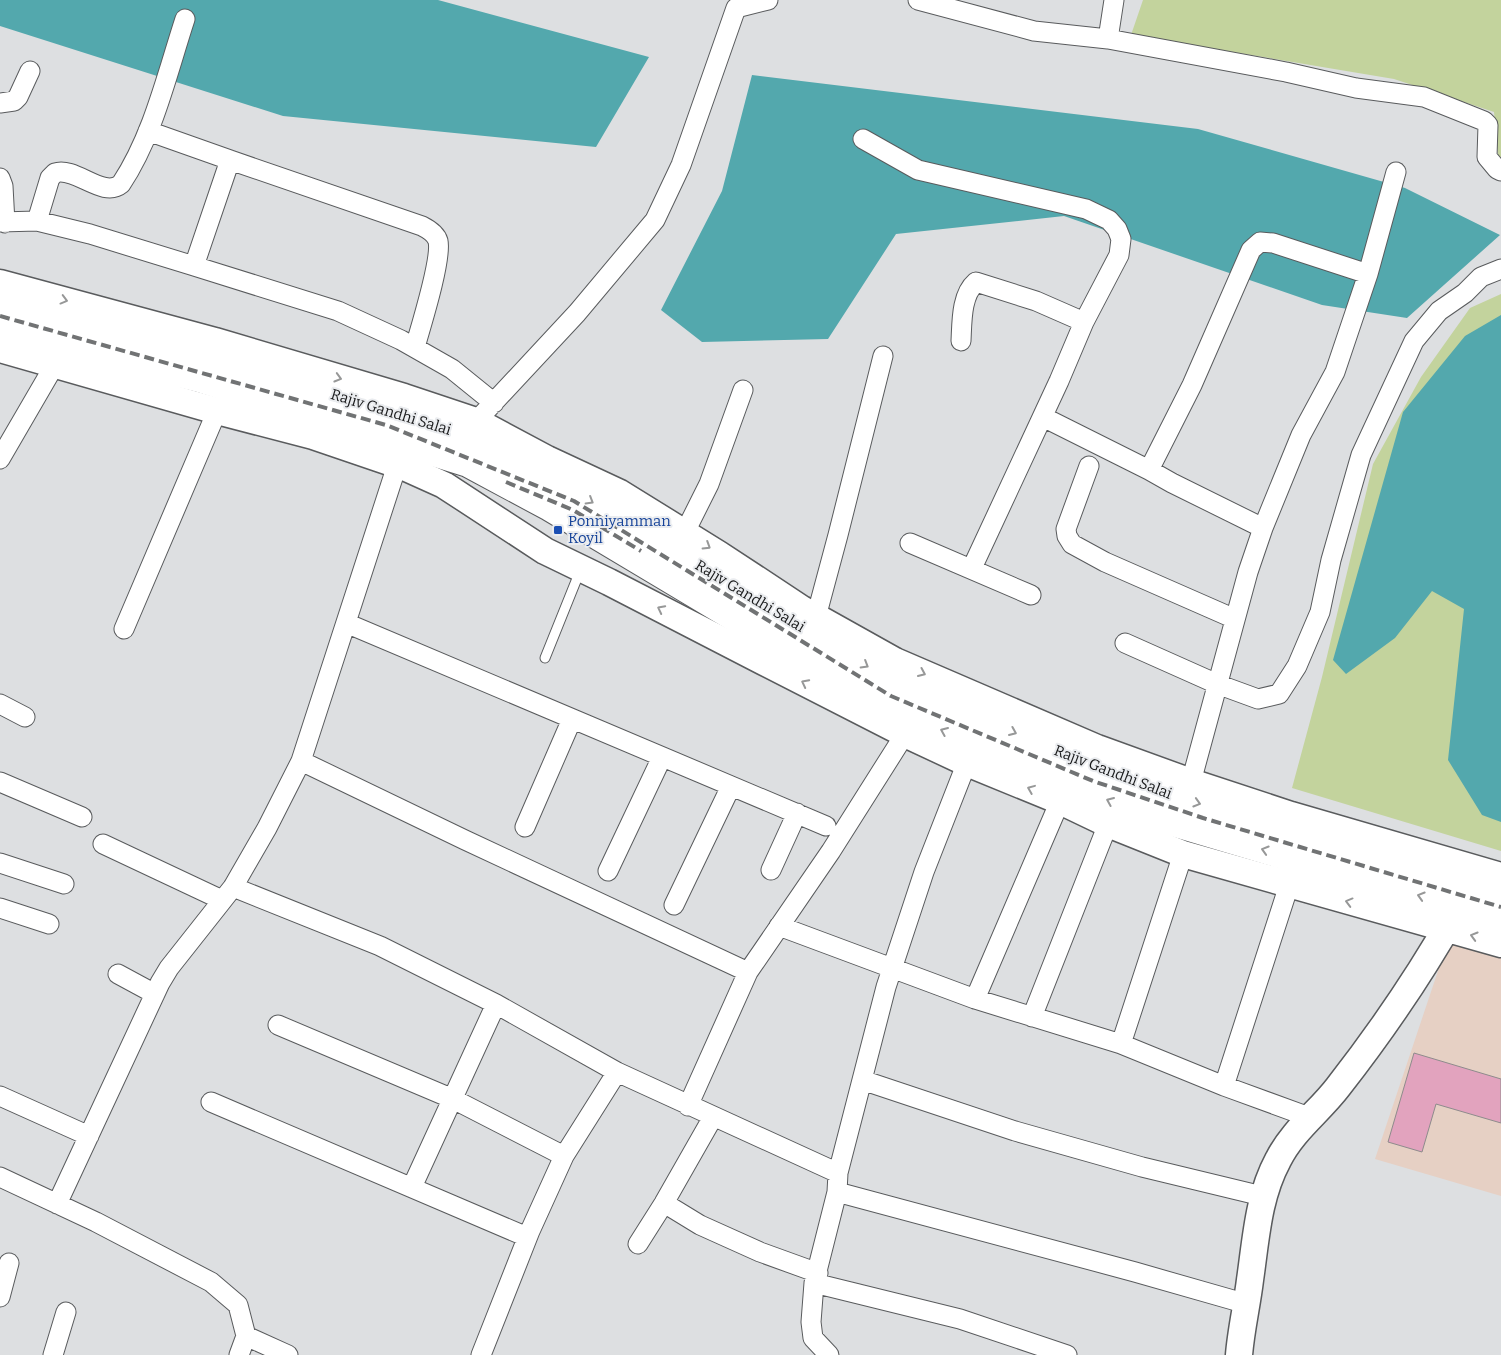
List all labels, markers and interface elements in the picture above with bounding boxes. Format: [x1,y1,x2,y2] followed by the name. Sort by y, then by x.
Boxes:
[60,294,68,304] one-way arrow
[334,372,342,382] one-way arrow
[329,385,454,439] street label: Rajiv Gandhi Salai
[585,494,594,504] one-way arrow
[568,512,671,547] place label: Ponniyamman Koyil
[552,524,564,536] marker: Ponniyamman Koyil
[702,540,711,550] one-way arrow
[692,556,809,636] street label: Rajiv Gandhi Salai
[657,605,666,615] one-way arrow
[859,658,868,668] one-way arrow
[917,666,926,677] one-way arrow
[801,679,810,689] one-way arrow
[1008,726,1017,736] one-way arrow
[940,727,949,738] one-way arrow
[1051,741,1175,803] street label: Rajiv Gandhi Salai
[1027,785,1036,796] one-way arrow
[1106,796,1115,807] one-way arrow
[1192,797,1200,807] one-way arrow
[1261,845,1270,855] one-way arrow
[1417,892,1425,902] one-way arrow
[1345,897,1353,907] one-way arrow
[1470,932,1478,942] one-way arrow

